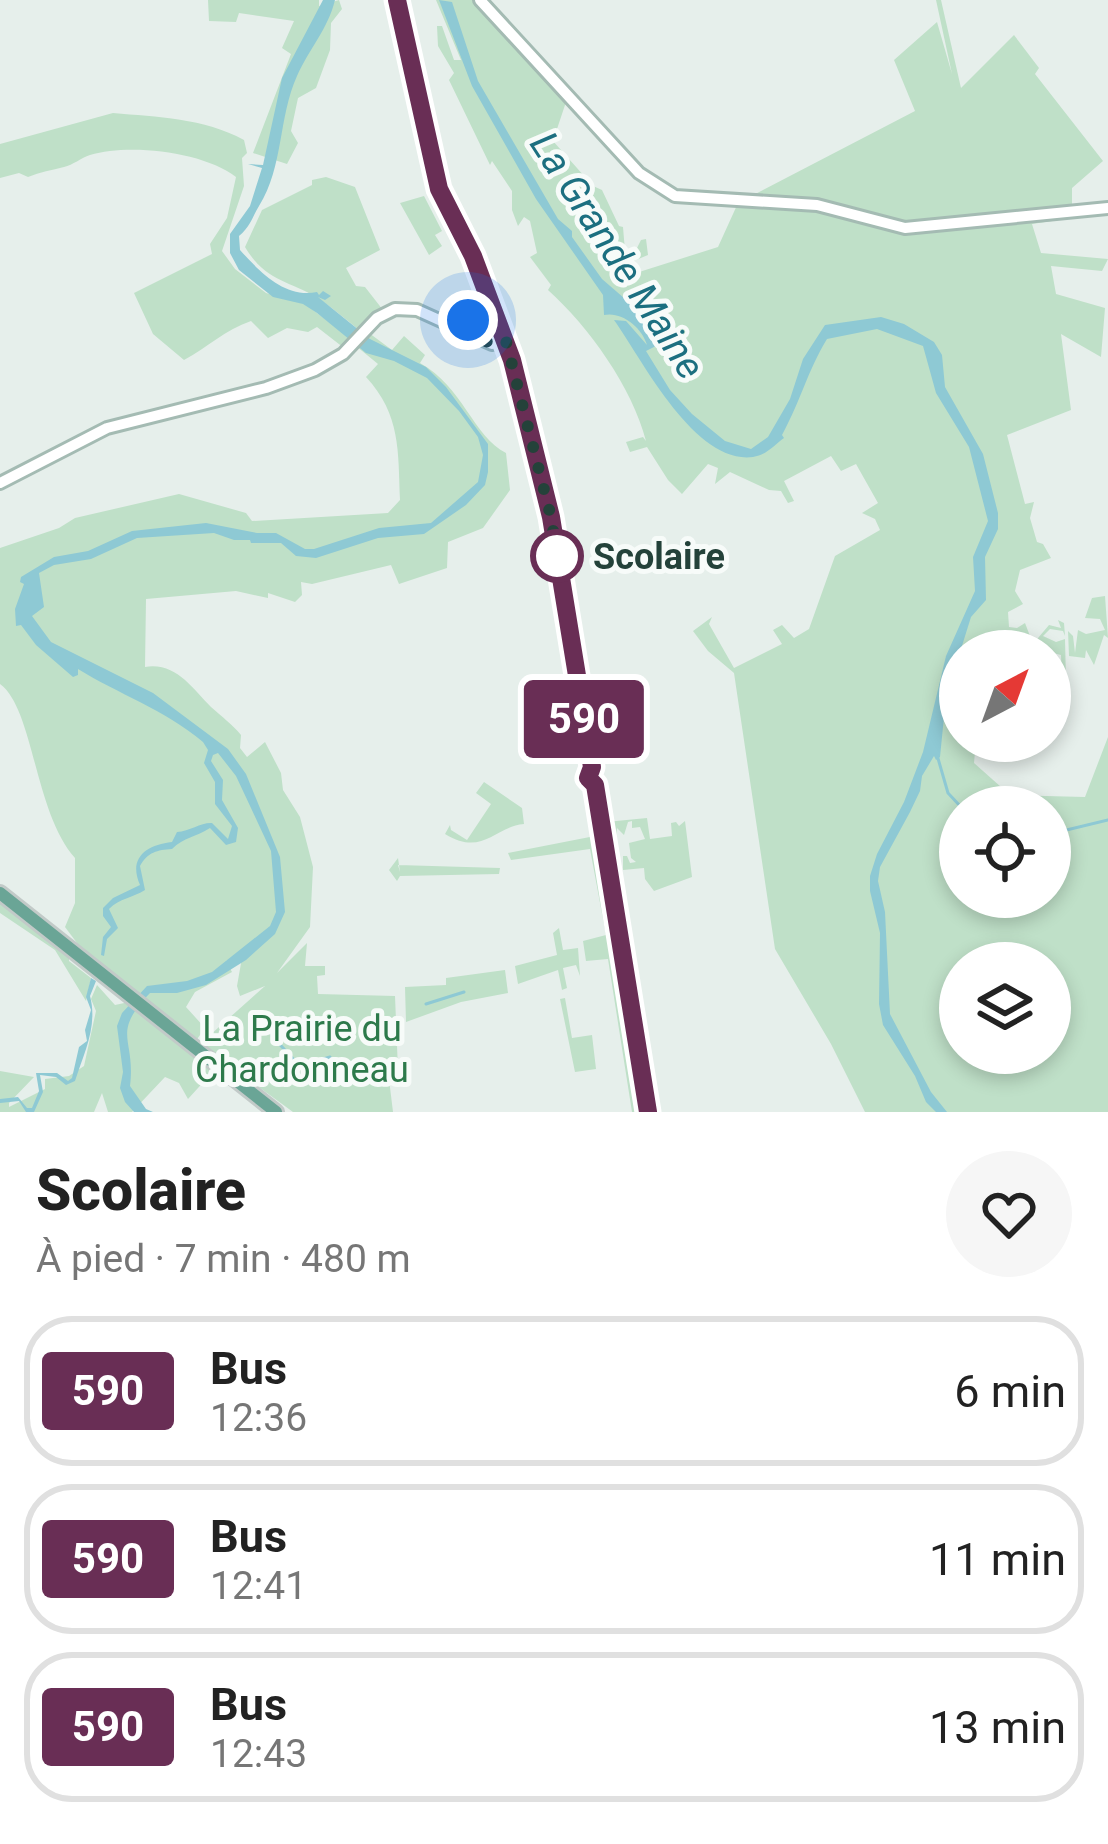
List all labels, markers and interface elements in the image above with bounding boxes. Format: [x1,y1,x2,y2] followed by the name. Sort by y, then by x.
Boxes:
[520,124,714,387] water label: La Grande Maine
[438,290,498,350] your location
[532,531,582,581] marker: Scolaire
[593,536,725,578] place label: Scolaire
[939,630,1071,762] north arrow
[939,630,1071,1074] map controls
[515,680,653,758] line badge: 590
[548,694,620,743] text: 590
[939,786,1071,918] button: locate
[939,942,1071,1074] button: layers
[195,1008,409,1091] park label: La Prairie du Chardonneau
[946,1151,1072,1277] button: heart
[36,1157,246,1224] text: Scolaire
[36,1236,411,1282] text: À pied · 7 min · 480 m
[210,1342,287,1395] text: Bus
[954,1365,1066,1418] text: 6 min
[72,1366,144,1415] text: 590
[210,1395,307,1441] text: 12:36
[210,1510,287,1563] text: Bus
[929,1533,1066,1586] text: 11 min
[72,1534,144,1583] text: 590
[210,1563,307,1609] text: 12:41
[210,1678,287,1731] text: Bus
[929,1701,1066,1754] text: 13 min
[72,1702,144,1751] text: 590
[210,1731,307,1777] text: 12:43

